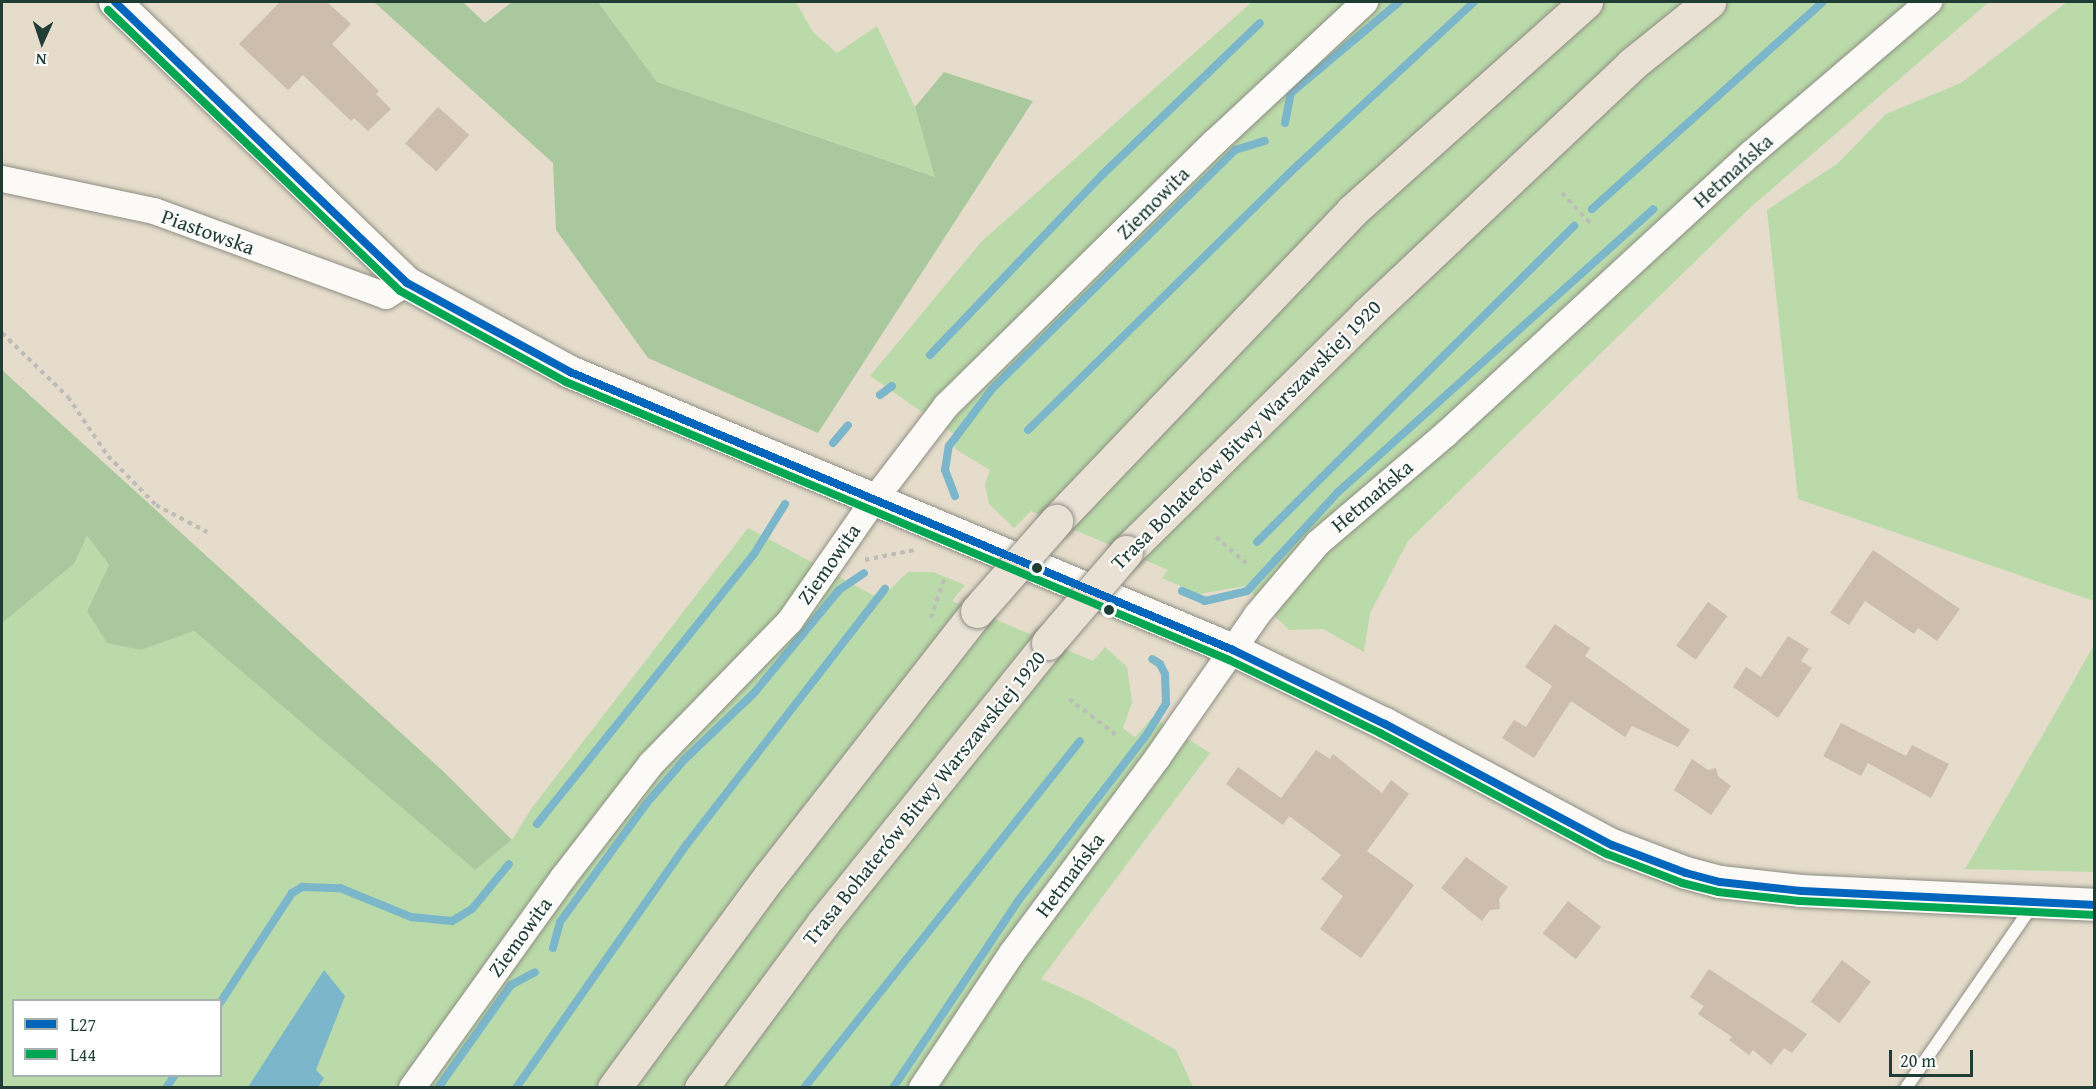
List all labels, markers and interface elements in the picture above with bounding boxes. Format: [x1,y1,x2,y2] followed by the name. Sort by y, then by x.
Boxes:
[12,12,72,72] north arrow
[35,48,47,72] text: N
[1688,129,1778,213] street label: Hetmańska
[1111,161,1195,245] street label: Ziemowita
[158,204,258,260] street label: Piastowska
[1106,295,1386,575] street label: Trasa Bohaterów Bitwy Warszawskiej 1920
[1326,455,1418,537] street label: Hetmańska
[792,519,866,609] street label: Ziemowita
[1031,562,1043,574] unlabelled marker
[1103,604,1115,616] unlabelled marker
[797,646,1051,950] street label: Trasa Bohaterów Bitwy Warszawskiej 1920
[1030,828,1110,922] street label: Hetmańska
[483,892,557,982] street label: Ziemowita
[12,999,222,1077] legend
[70,1011,96,1038] text: L27
[1892,1038,1976,1076] scale bar
[70,1041,96,1068] text: L44
[1900,1047,1936,1074] text: 20 m

